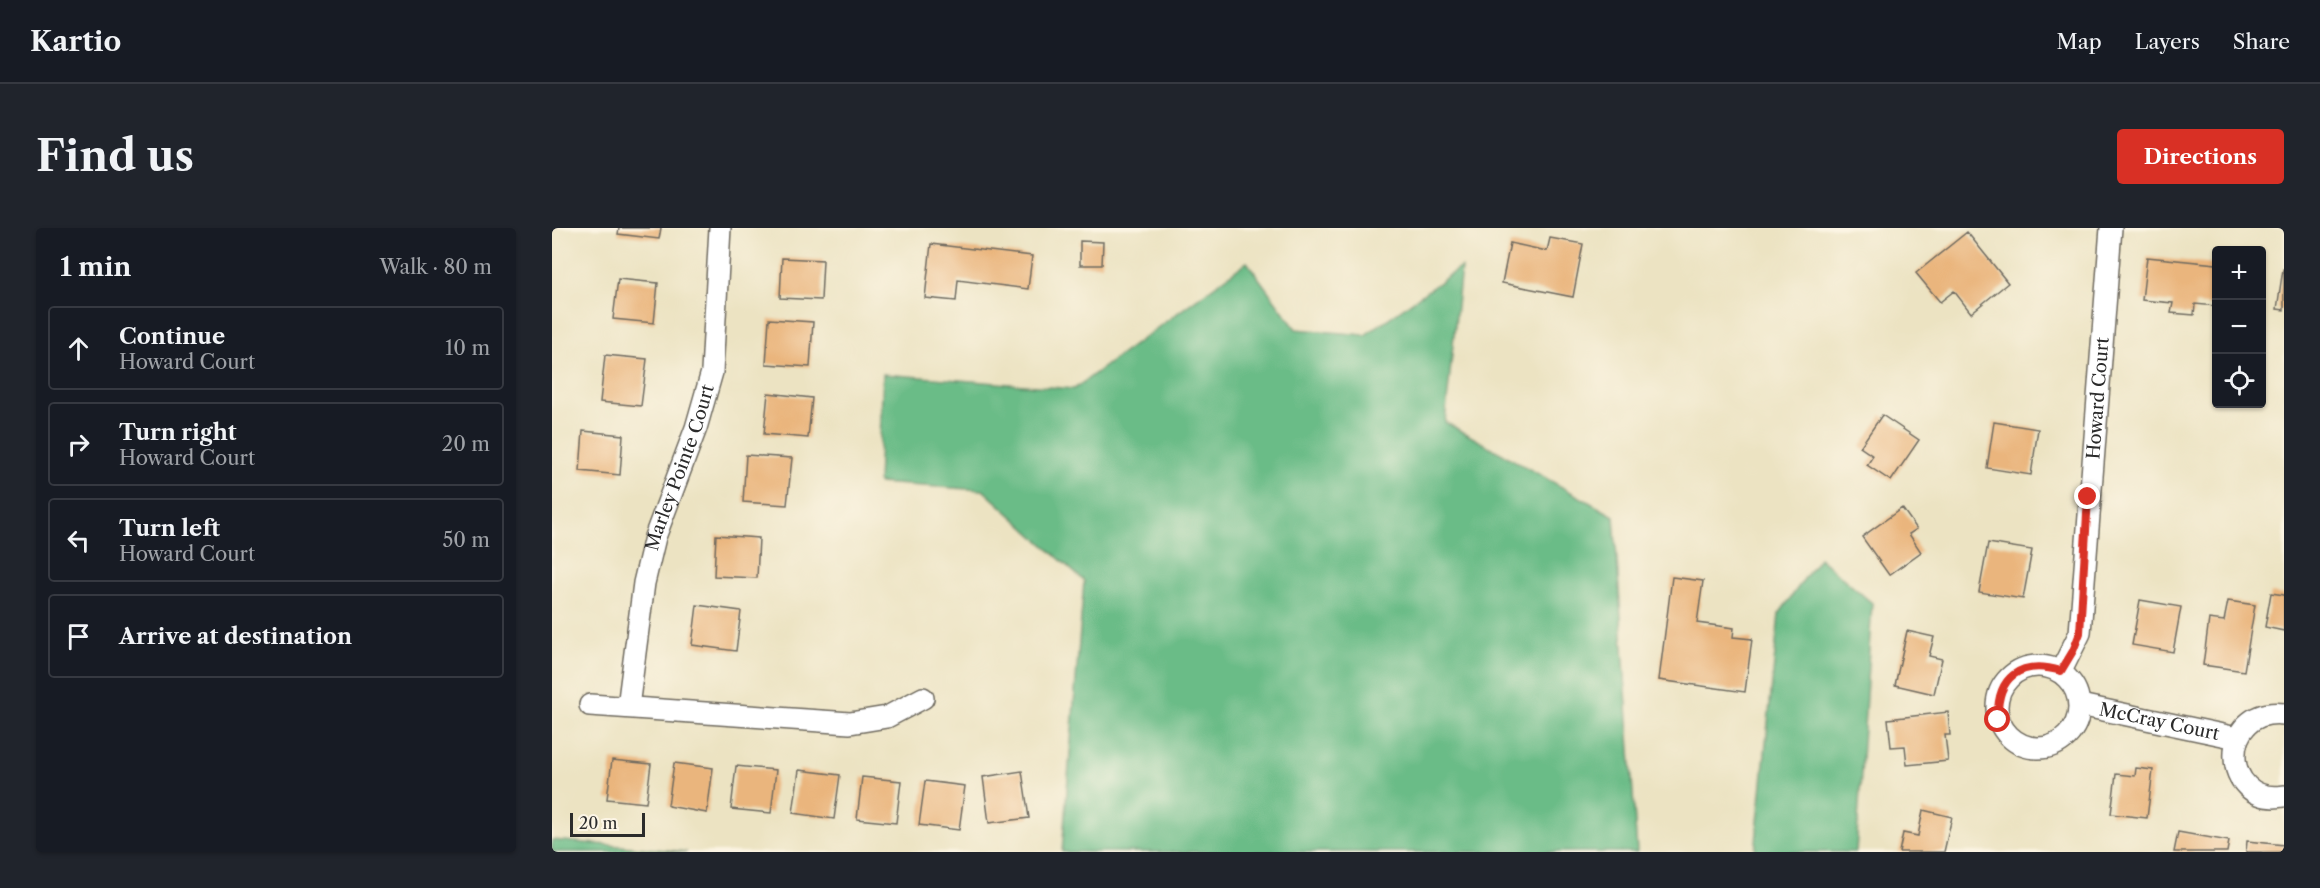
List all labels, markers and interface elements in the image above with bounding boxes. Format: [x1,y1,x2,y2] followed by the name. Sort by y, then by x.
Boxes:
[30,24,121,58] text: Kartio
[2057,29,2102,54] text: Map
[2135,29,2200,54] text: Layers
[2233,29,2290,54] text: Share
[2117,129,2284,184] button: Directions
[36,130,194,182] text: Find us
[2212,246,2266,408] map controls
[2212,246,2266,300] button: +
[60,251,131,283] text: 1 min
[379,255,492,279] text: Walk · 80 m
[2212,300,2266,354] button: −
[119,323,225,350] text: Continue
[62,332,95,365] icon: ahead
[445,336,490,360] text: 10 m
[2082,336,2114,460] street label: Howard Court
[119,350,255,374] text: Howard Court
[2212,354,2266,408] button: locate
[641,381,719,553] street label: Marley Pointe Court
[119,419,237,446] text: Turn right
[62,428,95,461] icon: right
[442,432,490,456] text: 20 m
[119,446,255,470] text: Howard Court
[2074,483,2100,509] route end
[119,515,220,542] text: Turn left
[62,524,95,557] icon: left
[443,528,490,552] text: 50 m
[119,542,255,566] text: Howard Court
[62,620,95,653] icon: arrive
[119,623,352,650] text: Arrive at destination
[2097,698,2222,745] street label: McCray Court
[1984,706,2010,732] route start
[570,810,645,838] scale bar
[579,813,618,833] text: 20 m

